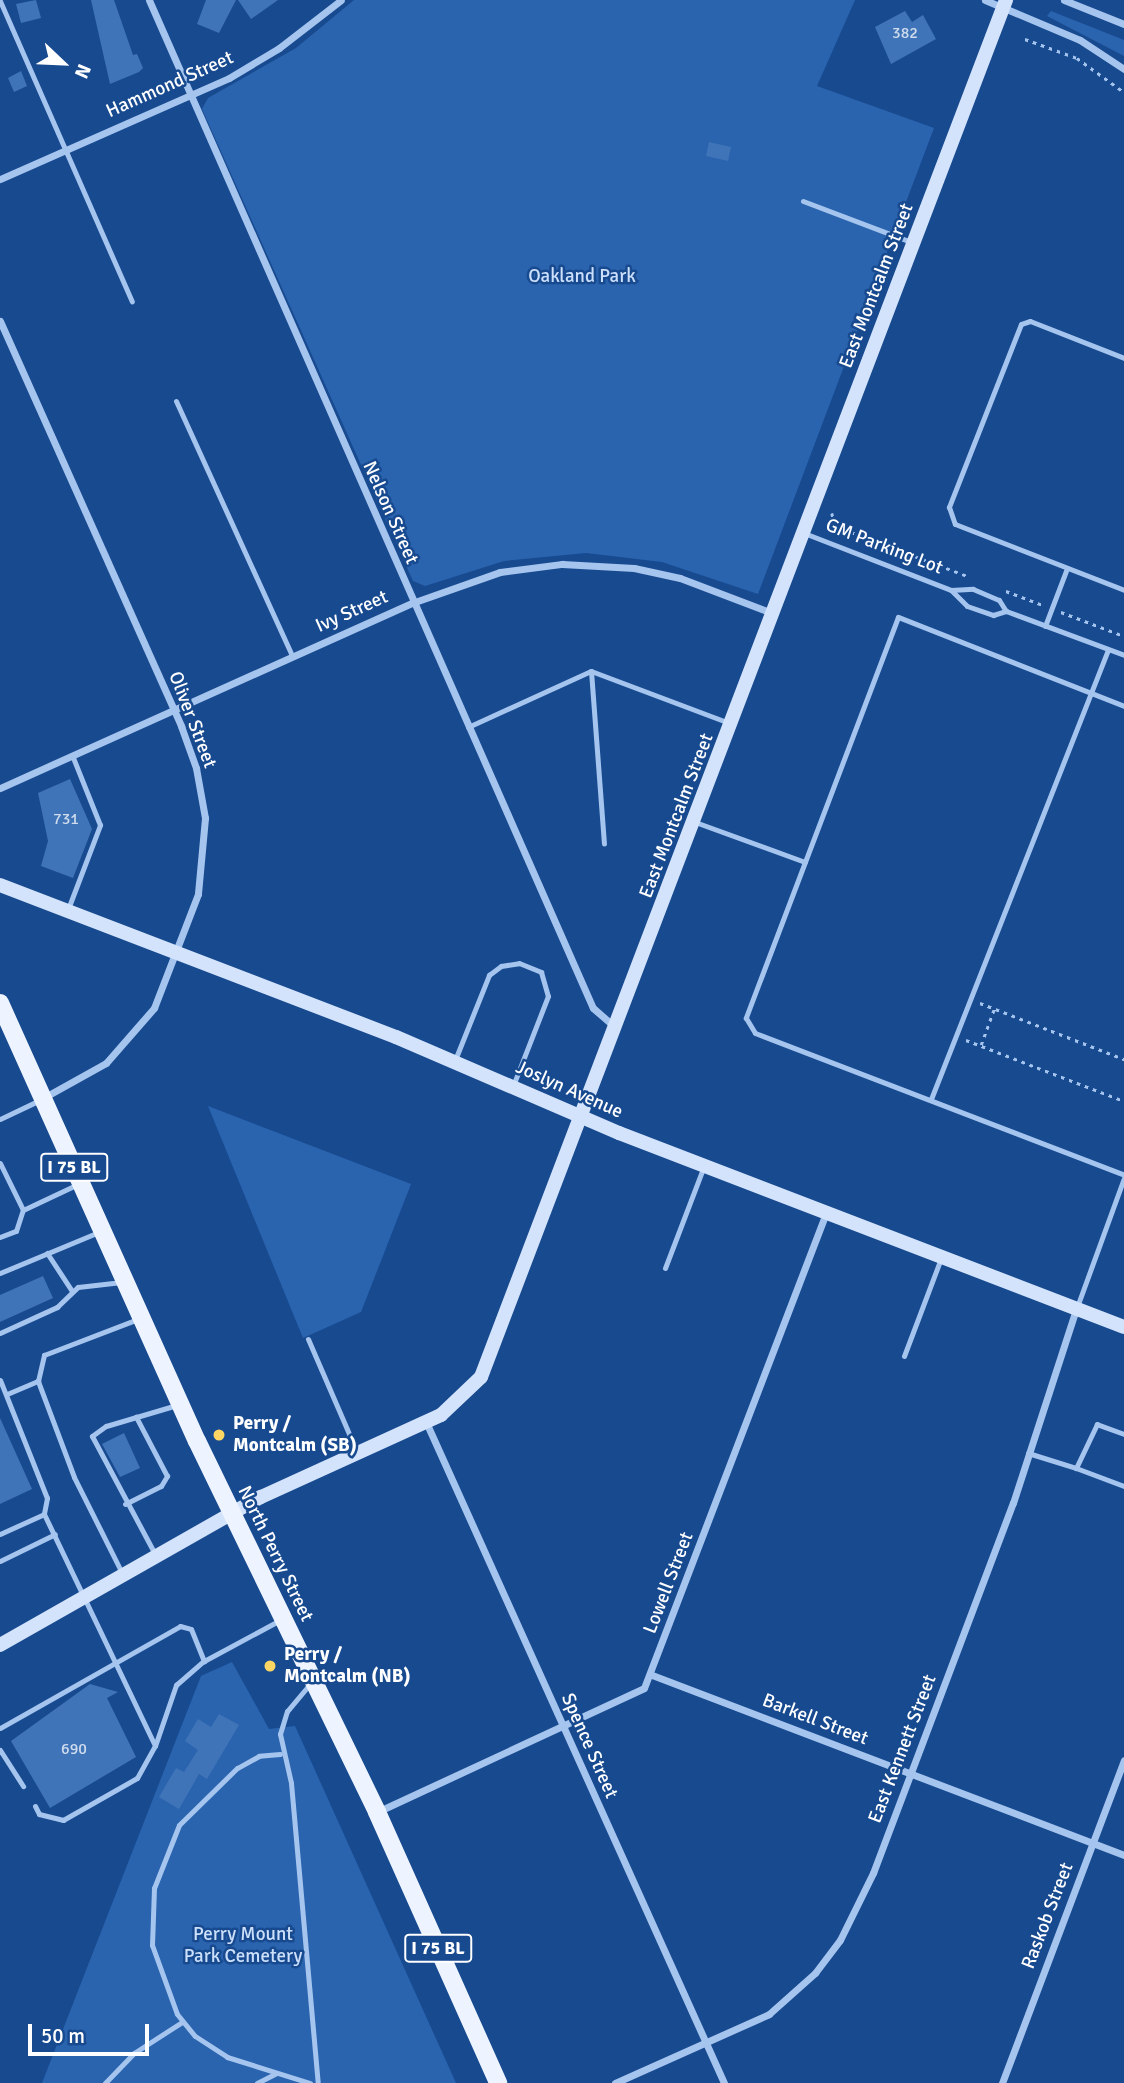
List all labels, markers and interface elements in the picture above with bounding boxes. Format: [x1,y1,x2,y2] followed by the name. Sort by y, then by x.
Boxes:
[892,23,918,43] house number: 382
[28,28,98,98] north arrow
[103,47,237,123] street label: Hammond Street
[69,60,96,82] text: N
[835,200,919,372] street label: East Montcalm Street
[528,266,636,288] park label: Oakland Park
[357,458,423,568] street label: Nelson Street
[822,514,946,580] street label: GM Parking Lot
[312,586,392,638] street label: Ivy Street
[163,669,221,771] street label: Oliver Street
[635,730,719,902] street label: East Montcalm Street
[53,809,79,829] house number: 731
[512,1056,626,1124] street label: Joslyn Avenue
[39,1152,109,1182] road number: I 75 BL
[233,1413,357,1457] place label: Perry / Montcalm (SB)
[211,1427,227,1443] marker: Perry / Montcalm (SB)
[232,1482,318,1626] street label: North Perry Street
[639,1529,699,1637] street label: Lowell Street
[284,1644,411,1688] place label: Perry / Montcalm (NB)
[262,1658,278,1674] marker: Perry / Montcalm (NB)
[864,1672,942,1826] street label: East Kennett Street
[759,1689,871,1751] street label: Barkell Street
[556,1690,622,1802] street label: Spence Street
[61,1739,87,1759] house number: 690
[1017,1860,1079,1972] street label: Raskob Street
[184,1924,302,1968] park label: Perry Mount Park Cemetery
[403,1934,473,1962] road number: I 75 BL
[32,2010,152,2054] scale bar
[41,2023,85,2049] text: 50 m

